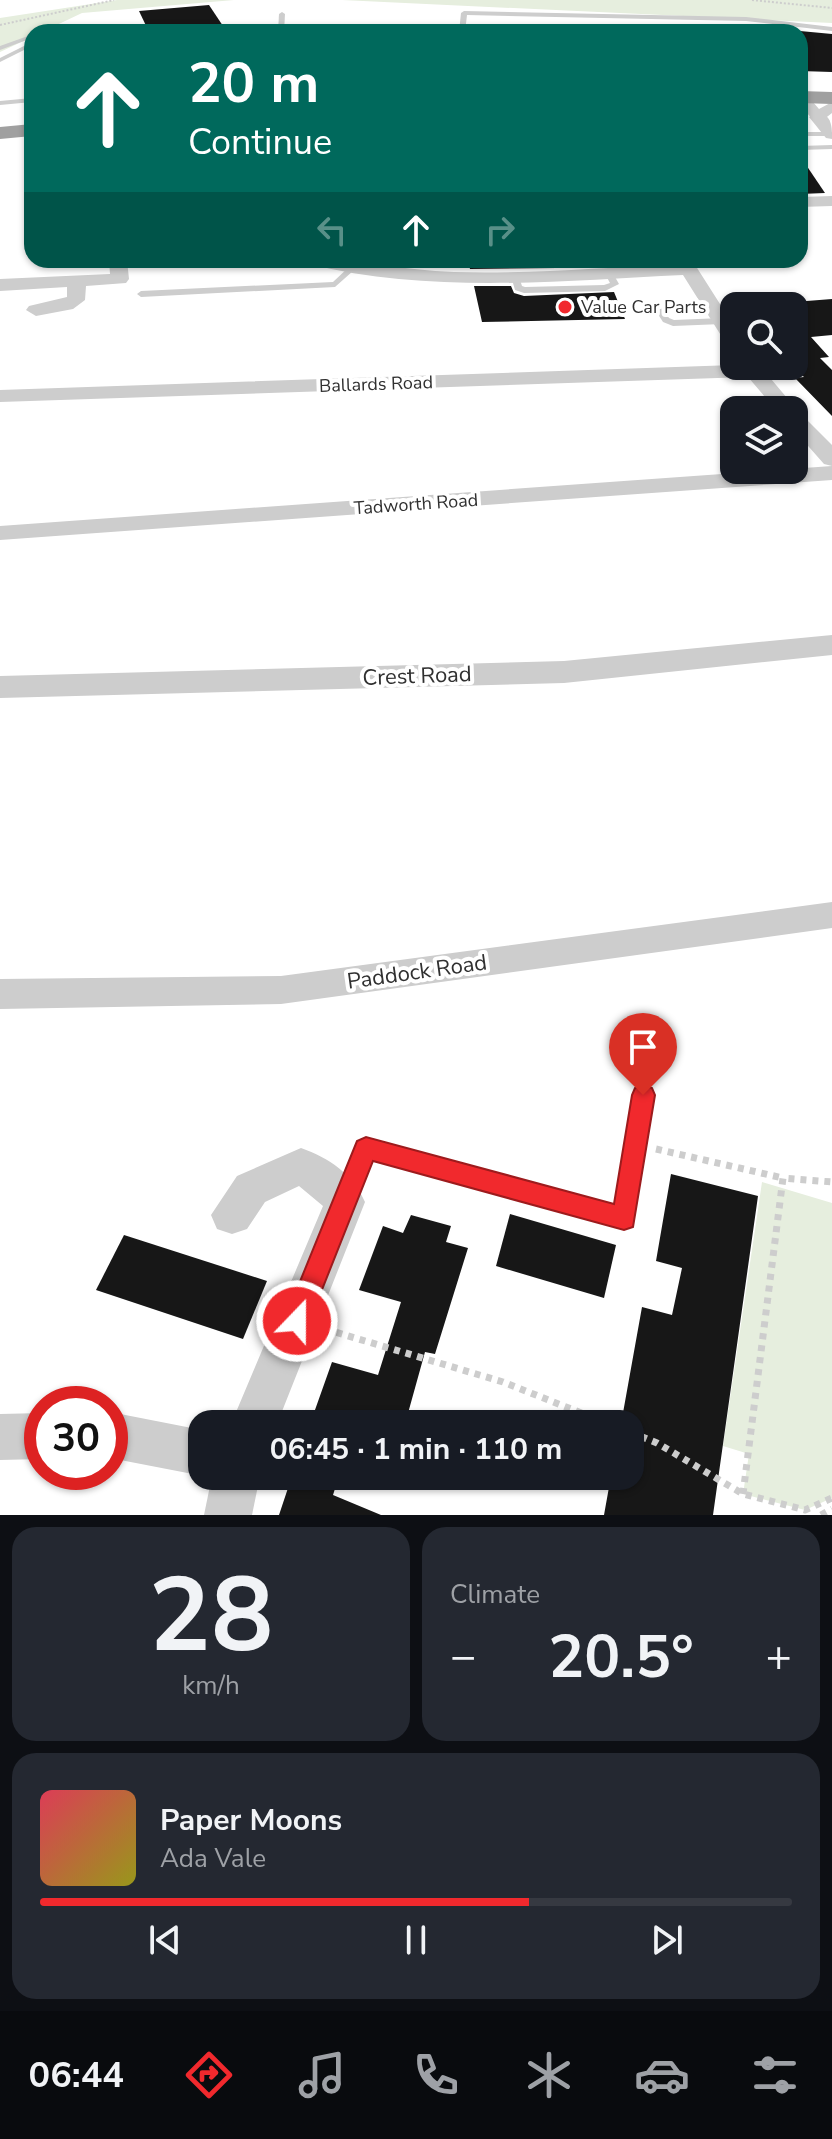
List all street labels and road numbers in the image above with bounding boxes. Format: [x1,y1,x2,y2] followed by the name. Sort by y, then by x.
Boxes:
[319,370,433,398] street label: Ballards Road
[353,488,479,520] street label: Tadworth Road
[362,659,472,693] street label: Crest Road
[345,947,489,997] street label: Paddock Road

